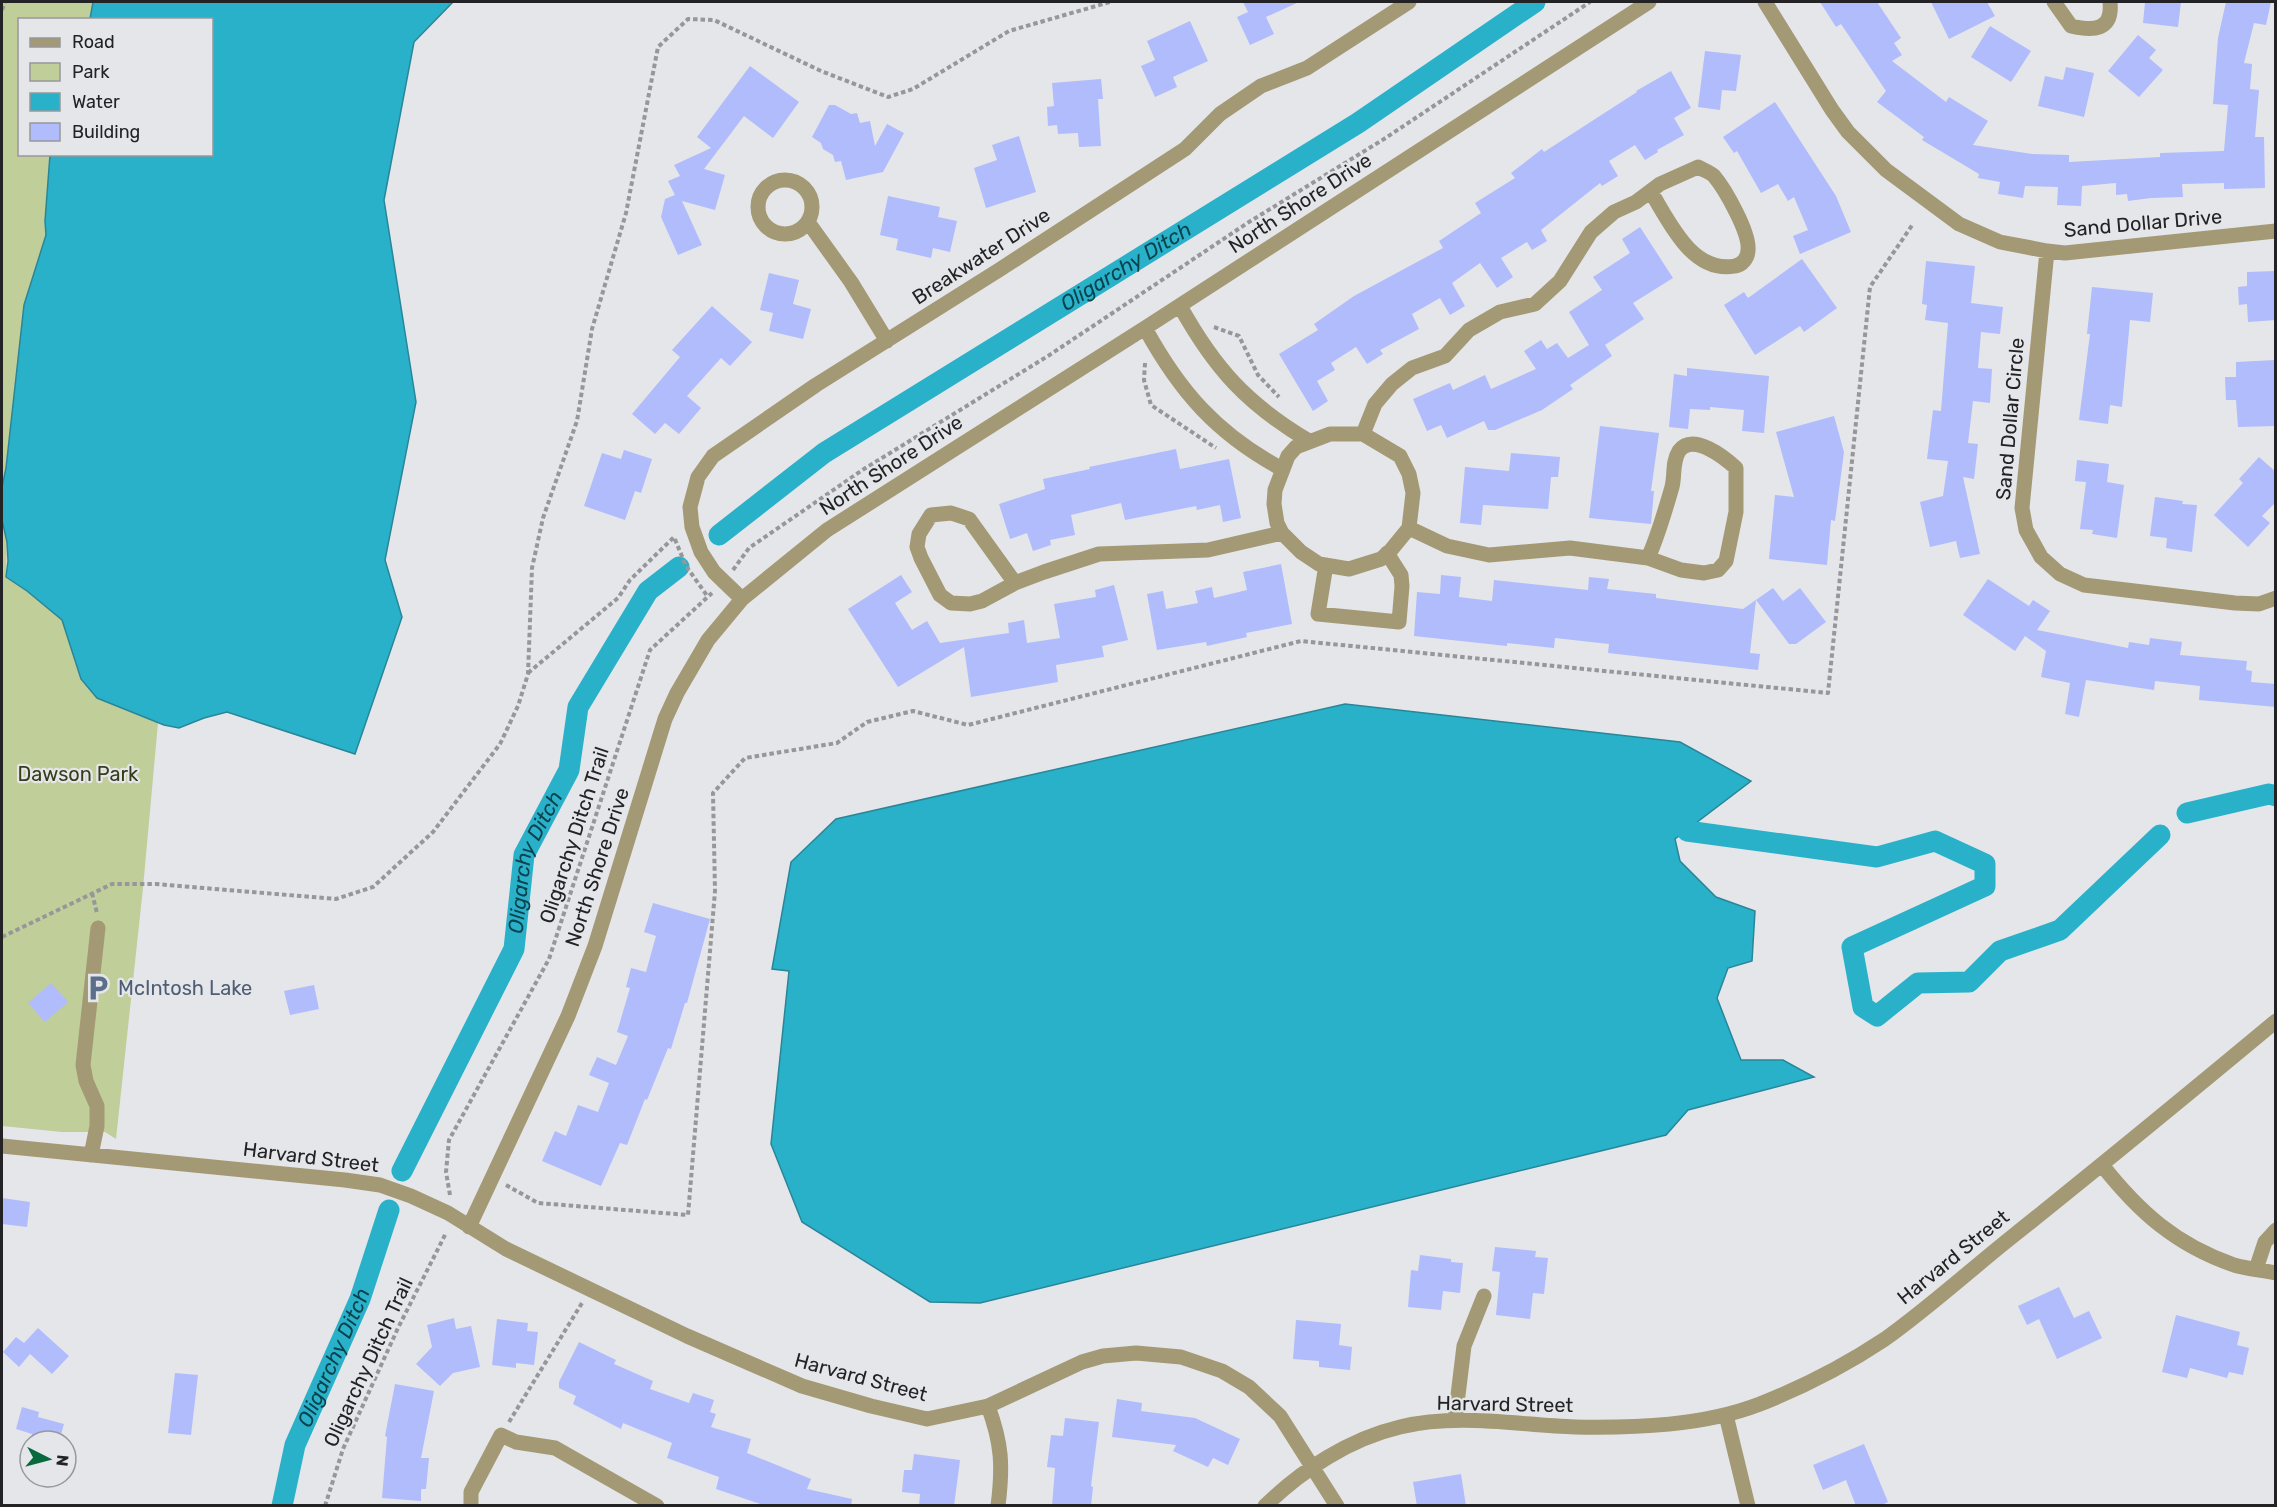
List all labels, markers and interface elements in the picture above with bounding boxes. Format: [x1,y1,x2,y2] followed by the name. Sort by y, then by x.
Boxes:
[18,18,213,156] legend
[72,31,115,53] text: Road
[72,61,110,83] text: Park
[72,91,120,113] text: Water
[72,121,140,143] text: Building
[1224,148,1376,258] street label: North Shore Drive
[908,203,1054,309] street label: Breakwater Drive
[2063,204,2223,242] street label: Sand Dollar Drive
[1055,216,1196,316] water label: Oligarchy Ditch
[1991,337,2029,501] street label: Sand Dollar Circle
[815,410,967,520] street label: North Shore Drive
[534,743,614,927] street label: Oligarchy Ditch Trail
[18,762,139,786] park label: Dawson Park
[560,785,634,949] street label: North Shore Drive
[504,789,572,939] water label: Oligarchy Ditch
[83,973,113,1003] parking icon: McIntosh Lake
[118,976,252,1000] place label: McIntosh Lake
[242,1137,380,1177] street label: Harvard Street
[1892,1205,2014,1309] street label: Harvard Street
[318,1273,418,1451] street label: Oligarchy Ditch Trail
[292,1285,375,1431] water label: Oligarchy Ditch
[792,1348,930,1406] street label: Harvard Street
[1436,1391,1574,1417] street label: Harvard Street
[18,1429,78,1489] north arrow
[52,1454,72,1467] text: N

